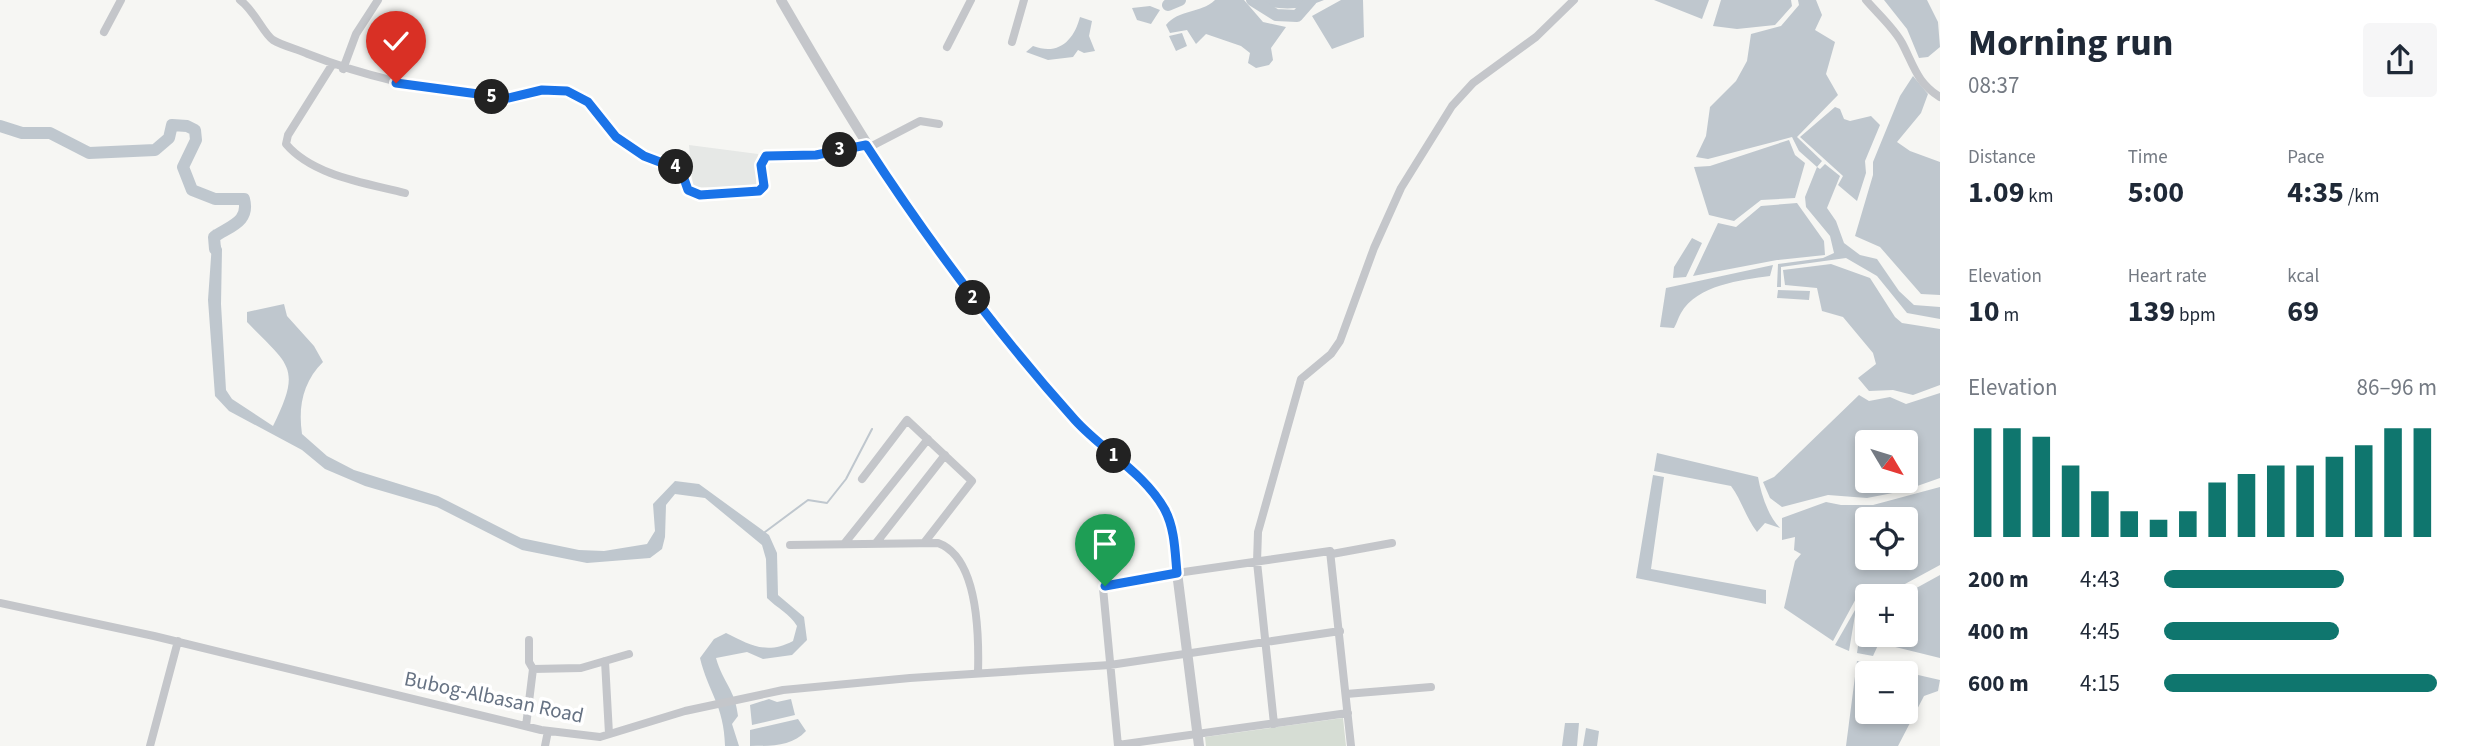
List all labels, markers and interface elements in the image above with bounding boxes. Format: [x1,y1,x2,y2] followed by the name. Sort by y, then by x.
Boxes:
[366,11,426,83] pin
[1968,16,2173,70] text: Morning run
[377,22,415,60] icon: check
[2363,23,2437,97] button: share
[1968,69,2019,102] text: 08:37
[475,80,510,114] pin: 5
[486,83,497,110] text: 5
[822,132,858,168] pin: 3
[834,136,845,163] text: 3
[1968,144,2036,171] text: Distance
[2128,144,2168,171] text: Time
[2287,144,2325,171] text: Pace
[658,150,694,184] pin: 4
[670,153,681,180] text: 4
[1968,171,2025,214] text: 1.09
[2128,171,2184,214] text: 5:00
[2287,171,2344,214] text: 4:35
[2025,183,2054,210] text: km
[2344,183,2379,210] text: /km
[1968,263,2042,290] text: Elevation
[2128,263,2207,290] text: Heart rate
[2287,263,2319,290] text: kcal
[956,280,990,316] pin: 2
[967,284,978,311] text: 2
[1968,290,2000,333] text: 10
[2128,290,2175,333] text: 139
[2287,290,2319,333] text: 69
[2000,302,2019,329] text: m
[2175,302,2216,329] text: bpm
[1968,371,2058,404] text: Elevation
[2357,371,2437,404] text: 86–96 m
[1855,430,1918,494] north arrow
[1855,430,1918,724] map controls
[1096,438,1132,474] pin: 1
[1108,442,1119,469] text: 1
[1855,507,1918,570] button: locate
[1075,514,1135,586] pin
[1086,525,1124,563] icon: arrive
[1968,563,2029,596] text: 200 m
[2080,563,2120,596] text: 4:43
[1855,584,1918,647] button: +
[1968,615,2029,648] text: 400 m
[2080,615,2120,648] text: 4:45
[1855,661,1918,724] button: −
[402,663,586,731] street label: Bubog-Albasan Road
[1968,667,2029,700] text: 600 m
[2080,667,2120,700] text: 4:15

